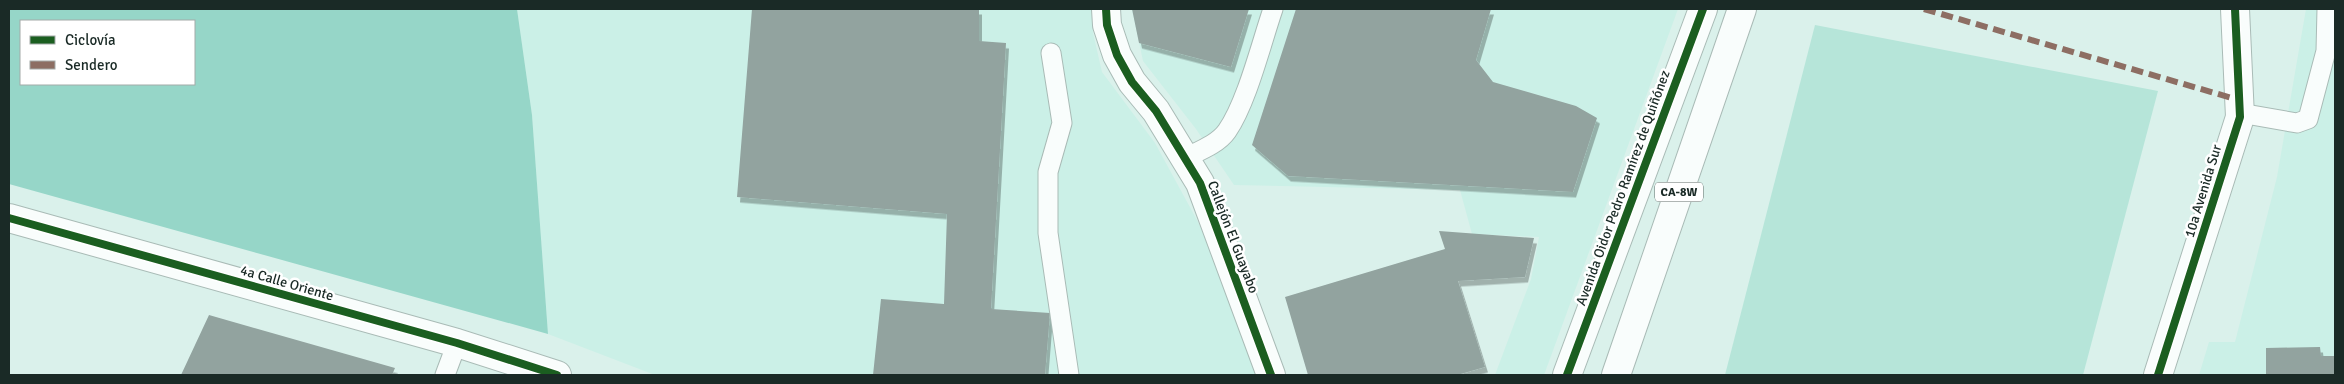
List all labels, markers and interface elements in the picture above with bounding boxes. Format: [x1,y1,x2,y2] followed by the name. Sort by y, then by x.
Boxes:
[20,20,195,85] legend
[65,31,116,49] text: Ciclovía
[65,56,118,74] text: Sendero
[1572,68,1674,308] street label: Avenida Oidor Pedro Ramírez de Quiñónez
[2181,142,2225,240] street label: 10a Avenida Sur
[1204,178,1262,296] street label: Callejón El Guayabo
[1655,182,1703,202] road number: CA-8W
[238,262,336,304] street label: 4a Calle Oriente

